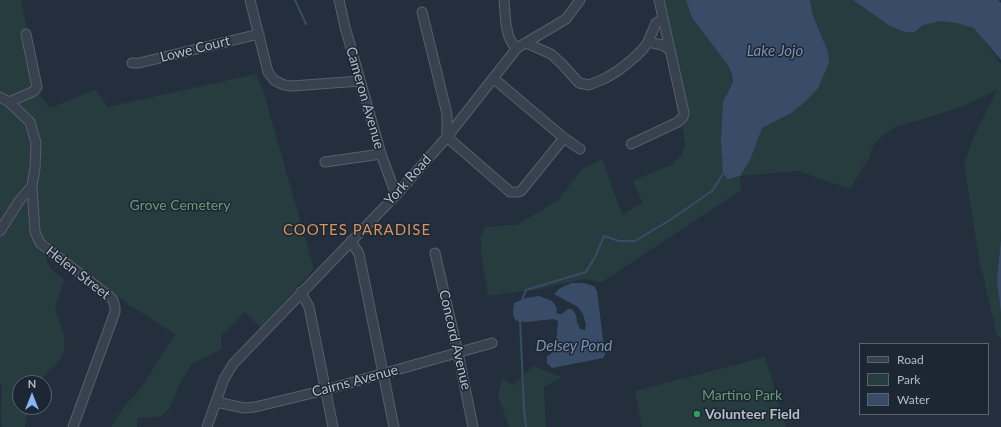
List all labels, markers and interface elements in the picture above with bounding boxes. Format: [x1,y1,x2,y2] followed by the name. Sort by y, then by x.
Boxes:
[158,32,232,66] street label: Lowe Court
[747,42,803,60] water label: Lake Jojo
[342,45,388,151] street label: Cameron Avenue
[381,151,435,209] street label: York Road
[130,197,230,213] park label: Grove Cemetery
[283,221,431,239] district label: COOTES PARADISE
[43,243,113,303] street label: Helen Street
[435,288,475,392] street label: Concord Avenue
[536,337,612,355] water label: Delsey Pond
[859,343,989,415] legend
[897,352,924,367] text: Road
[310,361,400,401] street label: Cairns Avenue
[897,372,920,387] text: Park
[12,375,52,415] north arrow
[28,377,36,390] text: N
[702,387,782,403] park label: Martino Park
[897,392,930,407] text: Water
[705,406,800,422] place label: Volunteer Field
[692,409,702,419] marker: Volunteer Field

